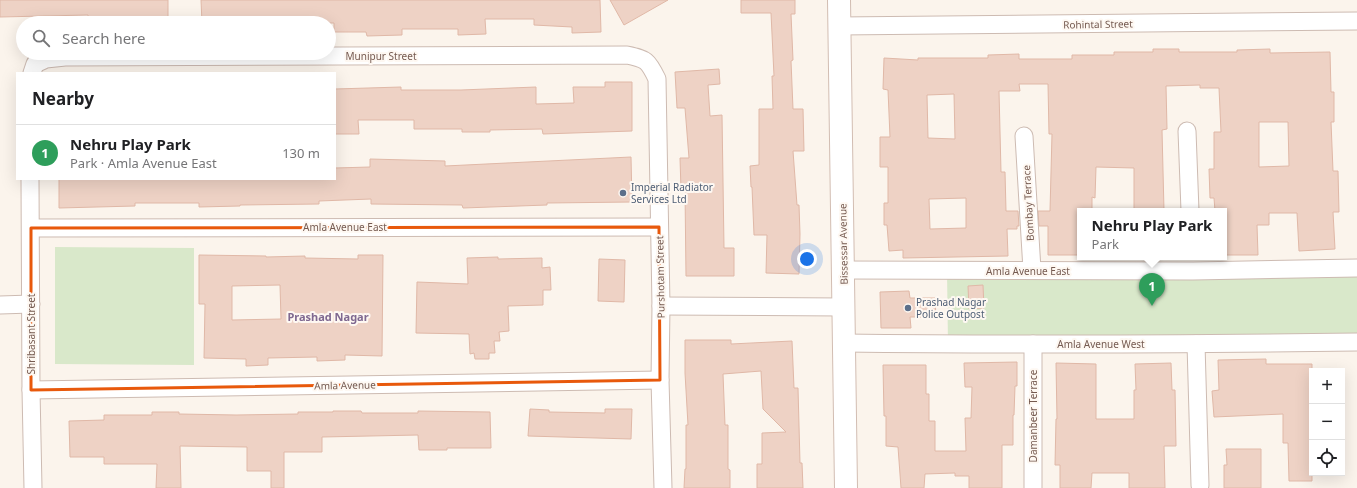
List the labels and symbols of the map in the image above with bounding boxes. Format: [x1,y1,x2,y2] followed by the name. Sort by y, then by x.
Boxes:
[1063,16,1133,32] street label: Rohintal Street
[346,49,417,63] street label: Munipur Street
[1019,164,1037,241] street label: Bombay Terrace
[631,180,713,206] place label: Imperial Radiator Services Ltd
[618,188,628,198] marker: Imperial Radiator Services Ltd
[835,203,851,285] street label: Bissessar Avenue
[303,220,387,234] street label: Amla Avenue East
[652,235,668,318] street label: Purshotam Street
[797,249,817,269] your location
[986,264,1070,278] street label: Amla Avenue East
[1139,273,1165,306] pin: 1
[24,293,38,374] street label: Shribasant Street
[916,295,986,321] place label: Prashad Nagar Police Outpost
[903,303,913,313] marker: Prashad Nagar Police Outpost
[287,309,369,324] district label: Prashad Nagar
[1057,337,1145,351] street label: Amla Avenue West
[1026,369,1040,462] street label: Damanbeer Terrace
[314,377,376,393] street label: Amla Avenue

